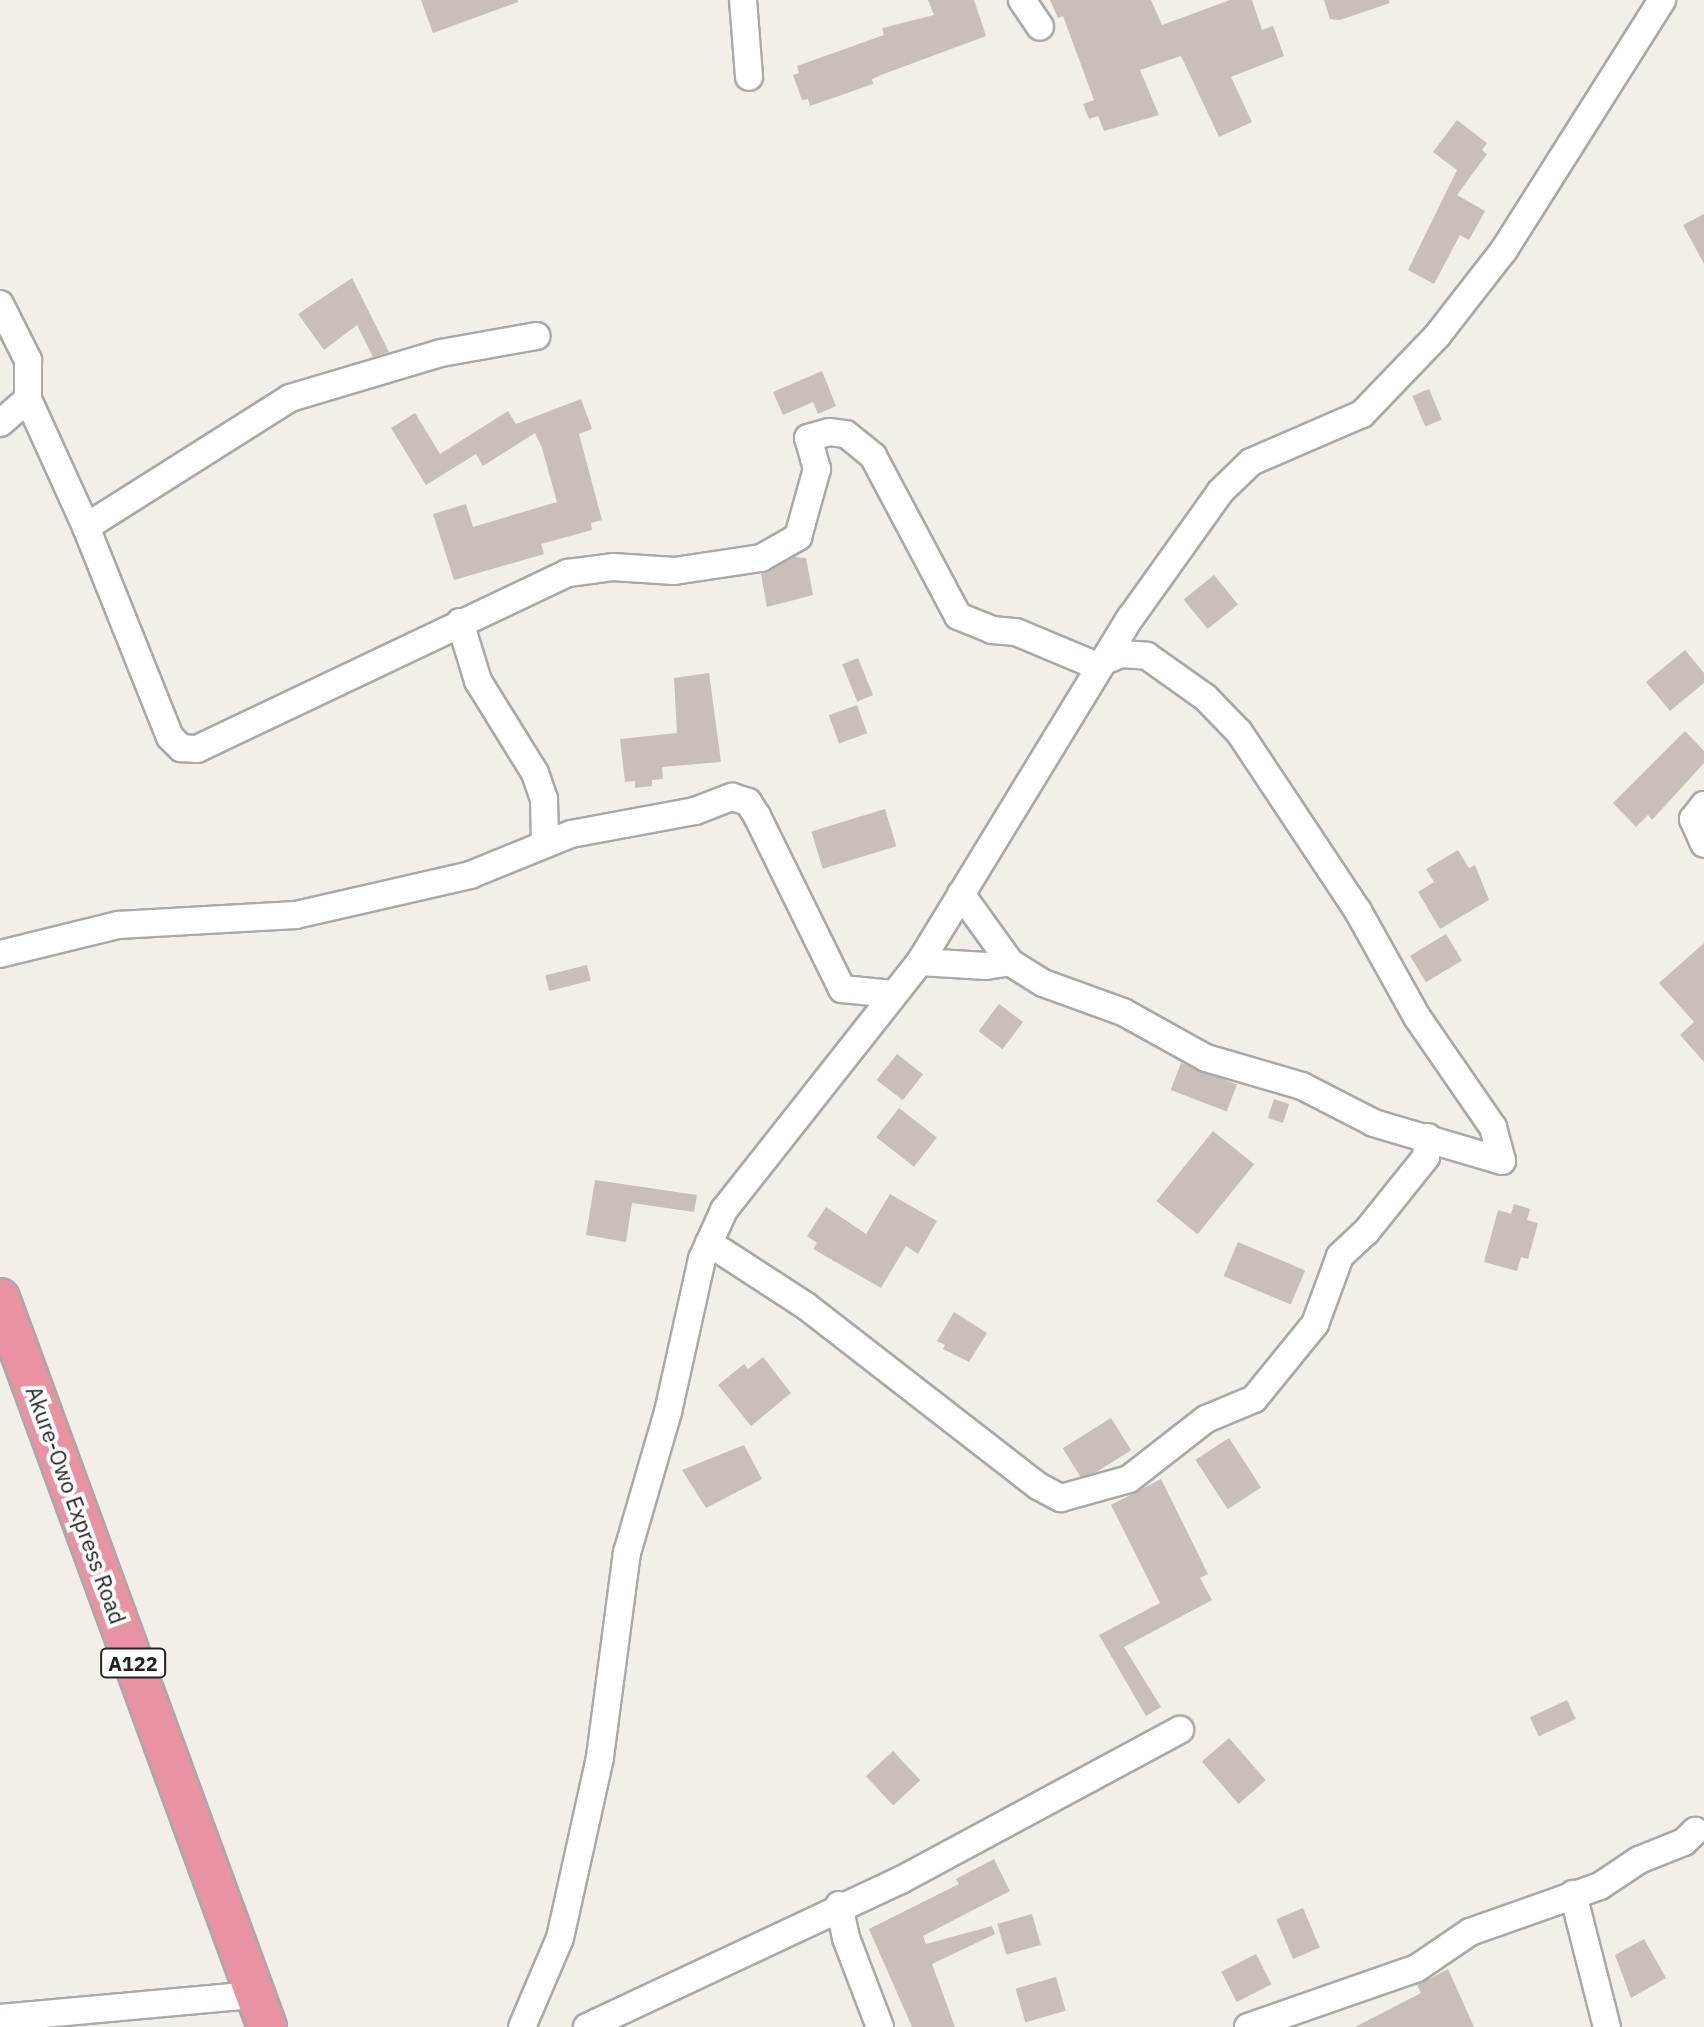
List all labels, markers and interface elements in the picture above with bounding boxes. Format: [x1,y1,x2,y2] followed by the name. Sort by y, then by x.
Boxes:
[21,1383,131,1627] street label: Akure-Owo Express Road
[99,1647,167,1679] road number: A122

